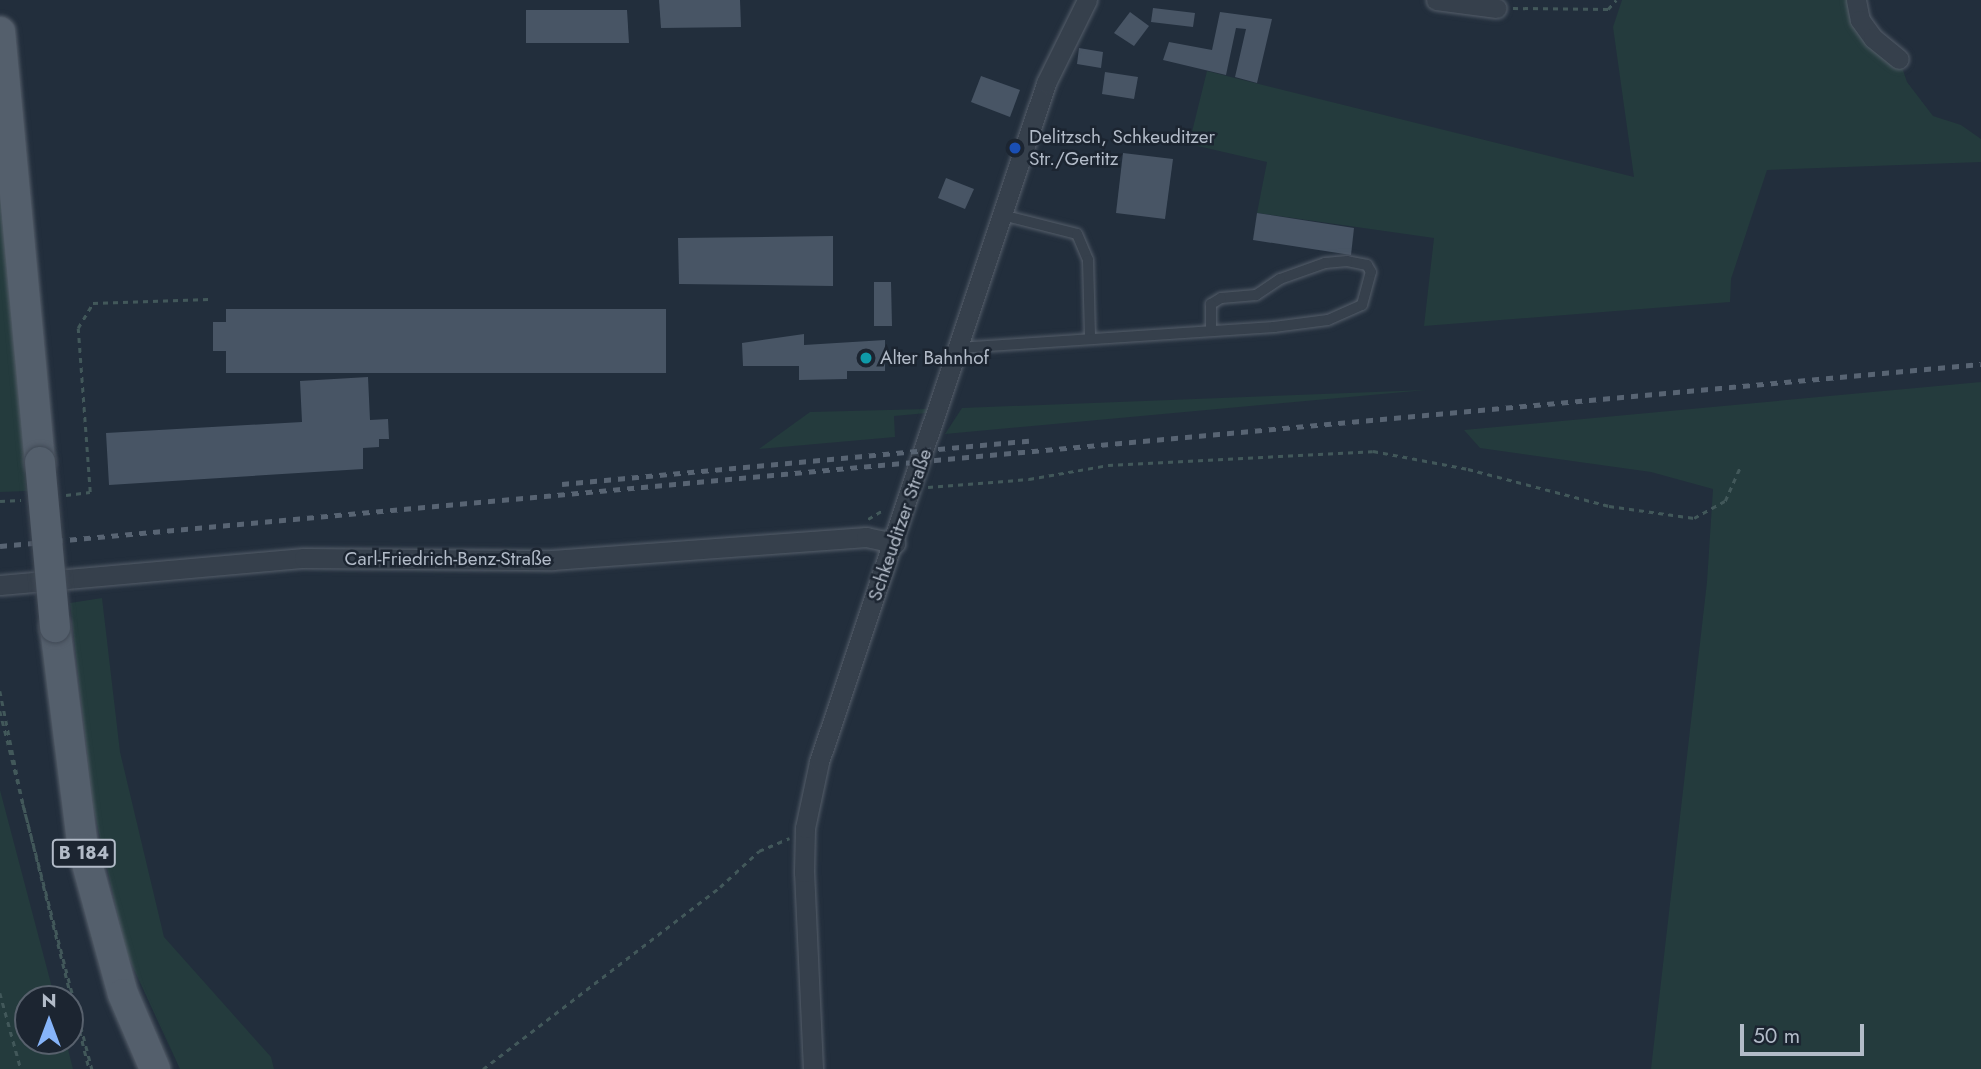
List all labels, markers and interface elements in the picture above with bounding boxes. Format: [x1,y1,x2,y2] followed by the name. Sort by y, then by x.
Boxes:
[1029,126,1215,170] place label: Delitzsch, Schkeuditzer Str./Gertitz
[1007,140,1023,156] marker: Delitzsch, Schkeuditzer Str./Gertitz
[880,347,989,369] place label: Alter Bahnhof
[858,350,874,366] marker: Alter Bahnhof
[863,446,937,604] street label: Schkeuditzer Straße
[345,548,551,570] street label: Carl-Friedrich-Benz-Straße
[51,838,117,868] road number: B 184
[14,985,84,1055] north arrow
[41,987,57,1014] text: N
[1743,1010,1867,1054] scale bar
[1753,1021,1800,1051] text: 50 m

